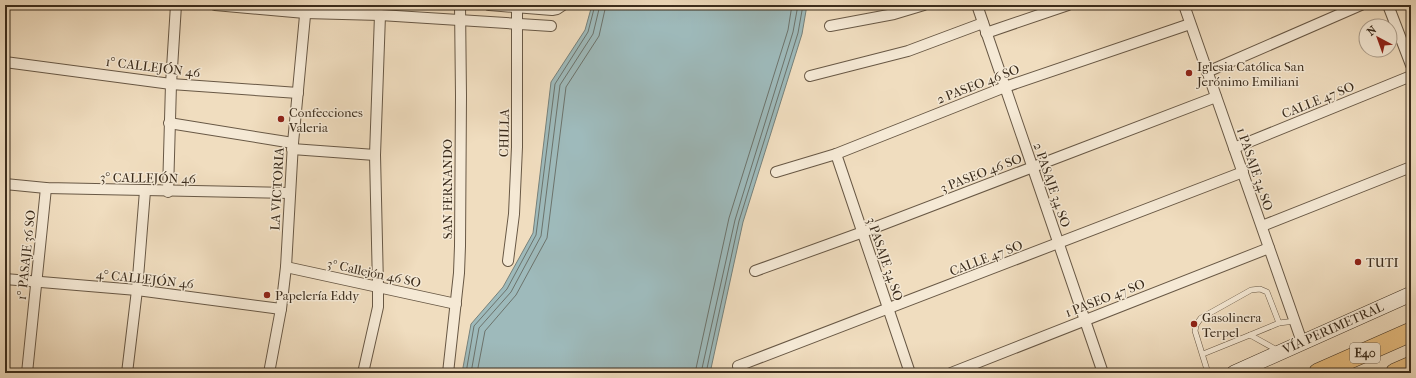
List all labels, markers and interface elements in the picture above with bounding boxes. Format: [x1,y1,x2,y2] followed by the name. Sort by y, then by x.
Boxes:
[1358,18,1398,58] north arrow
[1364,23,1380,38] text: N
[105,54,202,80] street label: 1° CALLEJÓN 46
[1196,59,1305,89] place label: Iglesia Católica San Jerónimo Emiliani
[934,61,1022,107] street label: 2 PASEO 46 SO
[1184,68,1194,78] marker: Iglesia Católica San Jerónimo Emiliani
[1280,79,1356,121] street label: CALLE 47 SO
[288,105,363,135] place label: Confecciones Valeria
[496,108,512,157] street label: CHILLA
[276,114,286,124] marker: Confecciones Valeria
[1234,126,1276,212] street label: 1 PASAJE 34 SO
[440,139,455,239] street label: SAN FERNANDO
[1030,141,1074,229] street label: 2 PASAJE 34 SO
[267,146,287,231] street label: LA VICTORIA
[938,151,1024,195] street label: 3 PASEO 46 SO
[100,170,197,186] street label: 3° CALLEJÓN 46
[14,209,38,301] street label: 1° PASAJE 36 SO
[864,215,906,303] street label: 3 PASAJE 34 SO
[947,237,1025,279] street label: CALLE 47 SO
[1366,255,1399,270] place label: TUTI
[326,256,422,290] street label: 3º Callejón 46 SO
[1353,257,1363,267] marker: TUTI
[95,266,196,292] street label: 4° CALLEJÓN 46
[1063,276,1147,320] street label: 1 PASEO 47 SO
[275,288,360,303] place label: Papelería Eddy
[262,290,272,300] marker: Papelería Eddy
[1279,299,1386,357] street label: VÍA PERIMETRAL
[1202,310,1262,340] place label: Gasolinera Terpel
[1189,319,1199,329] marker: Gasolinera Terpel
[1350,343,1380,363] road number: E40

